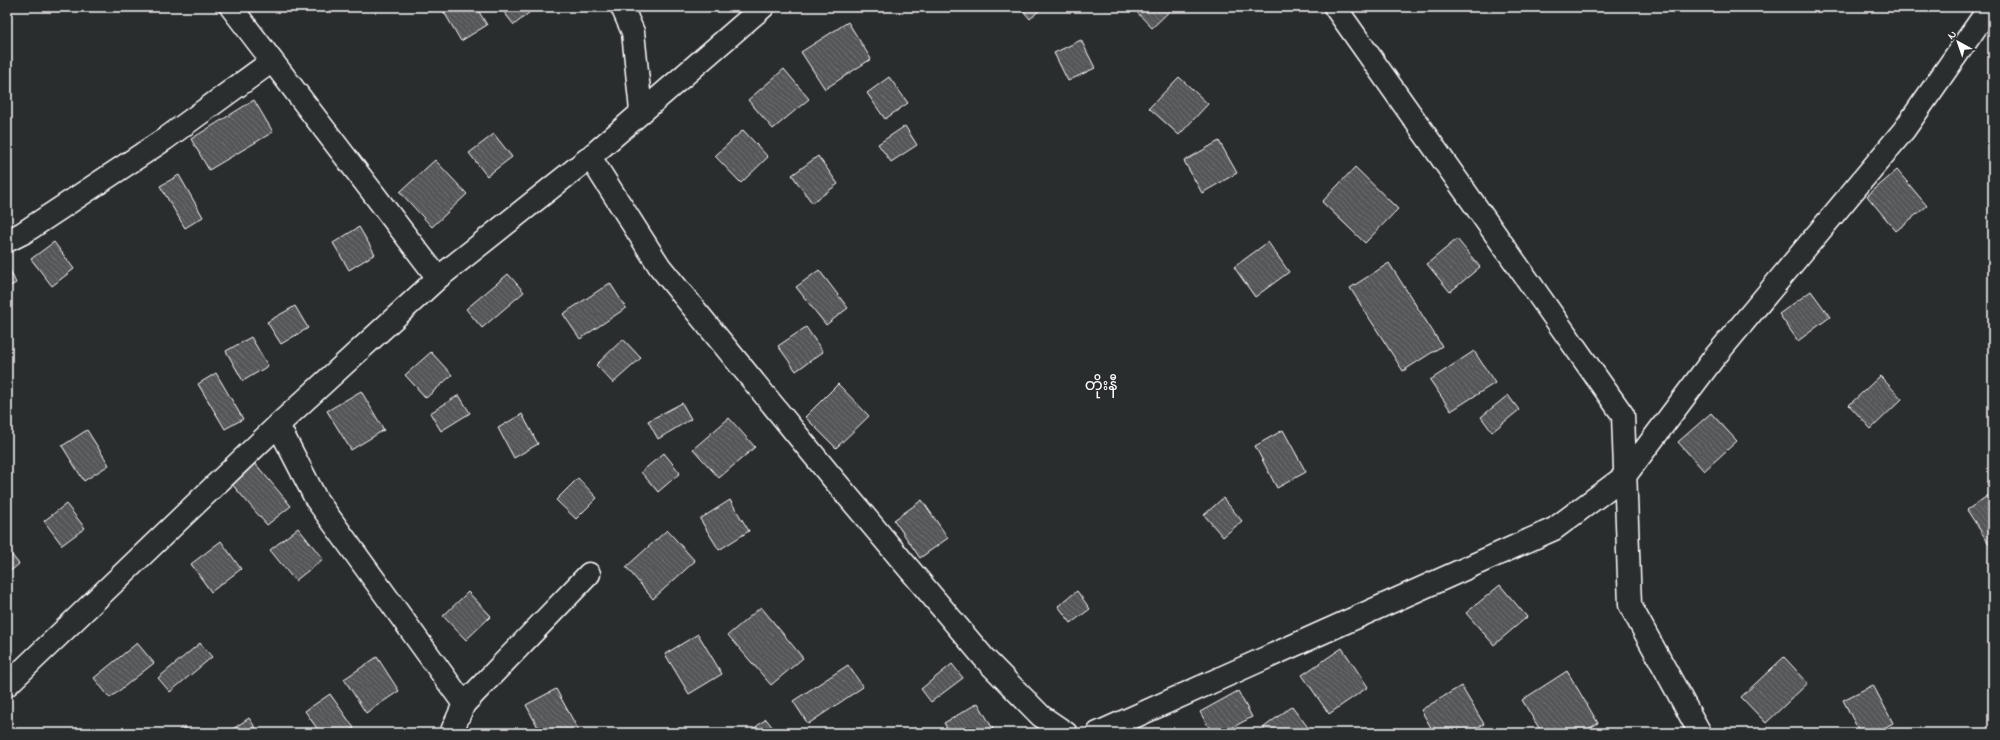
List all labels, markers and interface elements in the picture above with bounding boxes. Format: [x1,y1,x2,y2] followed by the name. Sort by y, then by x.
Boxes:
[1938,22,1978,62] north arrow
[1944,27,1960,44] text: N
[1085,374,1117,399] district label: တိုးနီ

